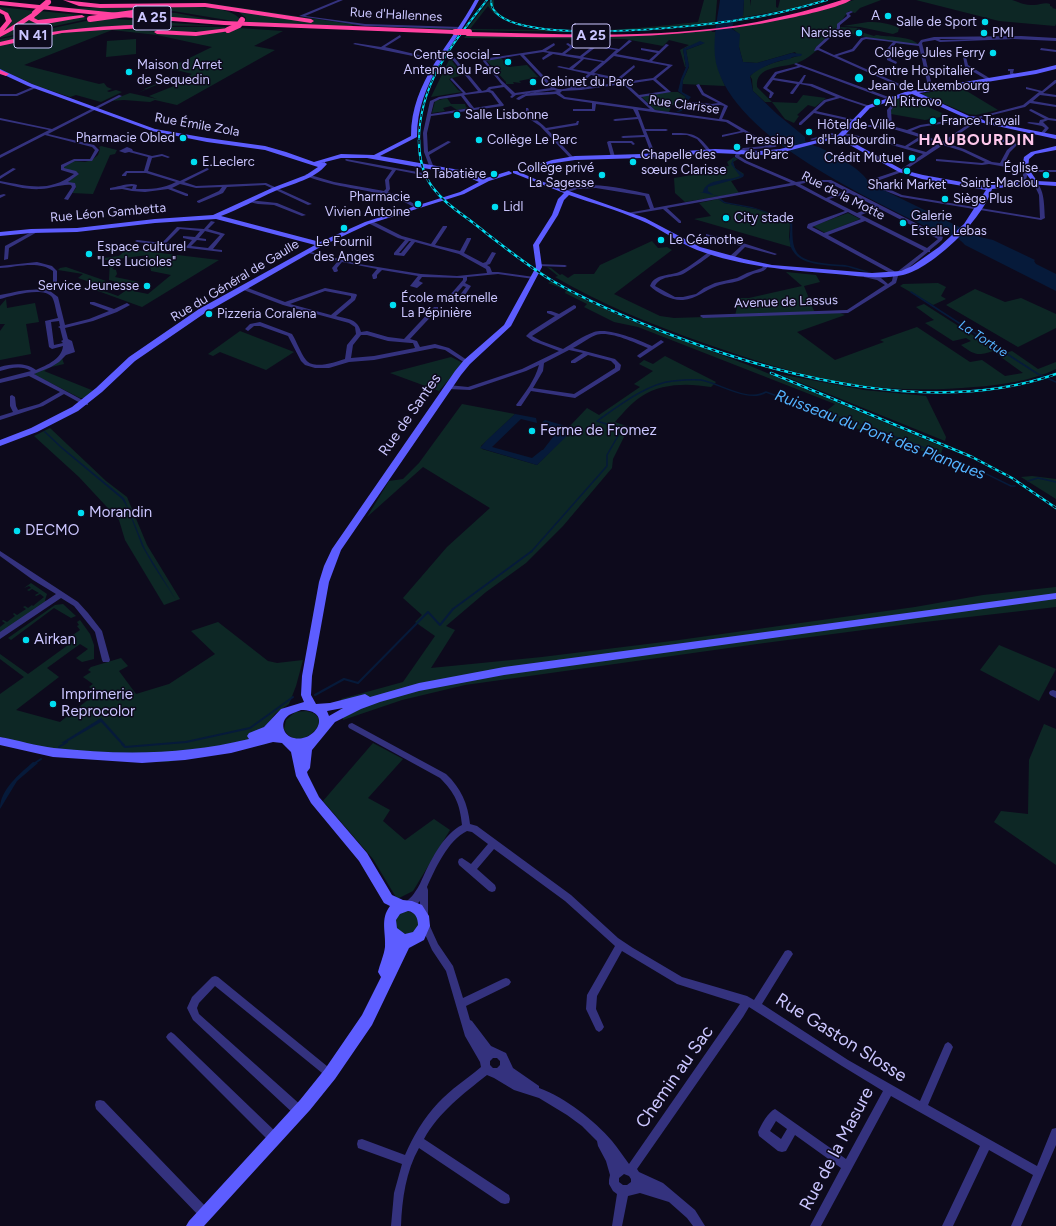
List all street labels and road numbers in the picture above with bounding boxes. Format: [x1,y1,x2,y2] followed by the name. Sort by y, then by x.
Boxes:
[349,5,443,25] street label: Rue d'Hallennes
[133,6,171,30] road number: A 25
[14,24,52,48] road number: N 41
[572,24,610,48] road number: A 25
[648,92,720,118] street label: Rue Clarisse
[153,110,241,140] street label: Rue Émile Zola
[799,168,887,224] street label: Rue de la Motte
[49,200,167,226] street label: Rue Léon Gambetta
[168,237,302,325] street label: Rue du Général de Gaulle
[734,292,838,312] street label: Avenue de Lassus
[375,370,445,460] street label: Rue de Santes
[771,989,911,1087] street label: Rue Gaston Slosse
[632,1021,718,1133] street label: Chemin au Sac
[795,1084,879,1214] street label: Rue de la Masure

